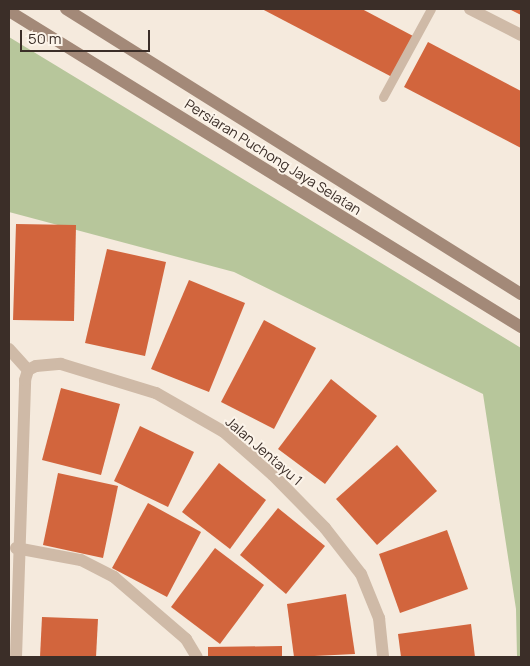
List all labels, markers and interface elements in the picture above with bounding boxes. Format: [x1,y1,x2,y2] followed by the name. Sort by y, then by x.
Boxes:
[22,20,152,52] scale bar
[28,28,62,49] text: 50 m
[182,96,364,218] street label: Persiaran Puchong Jaya Selatan
[222,413,306,489] street label: Jalan Jentayu 1

